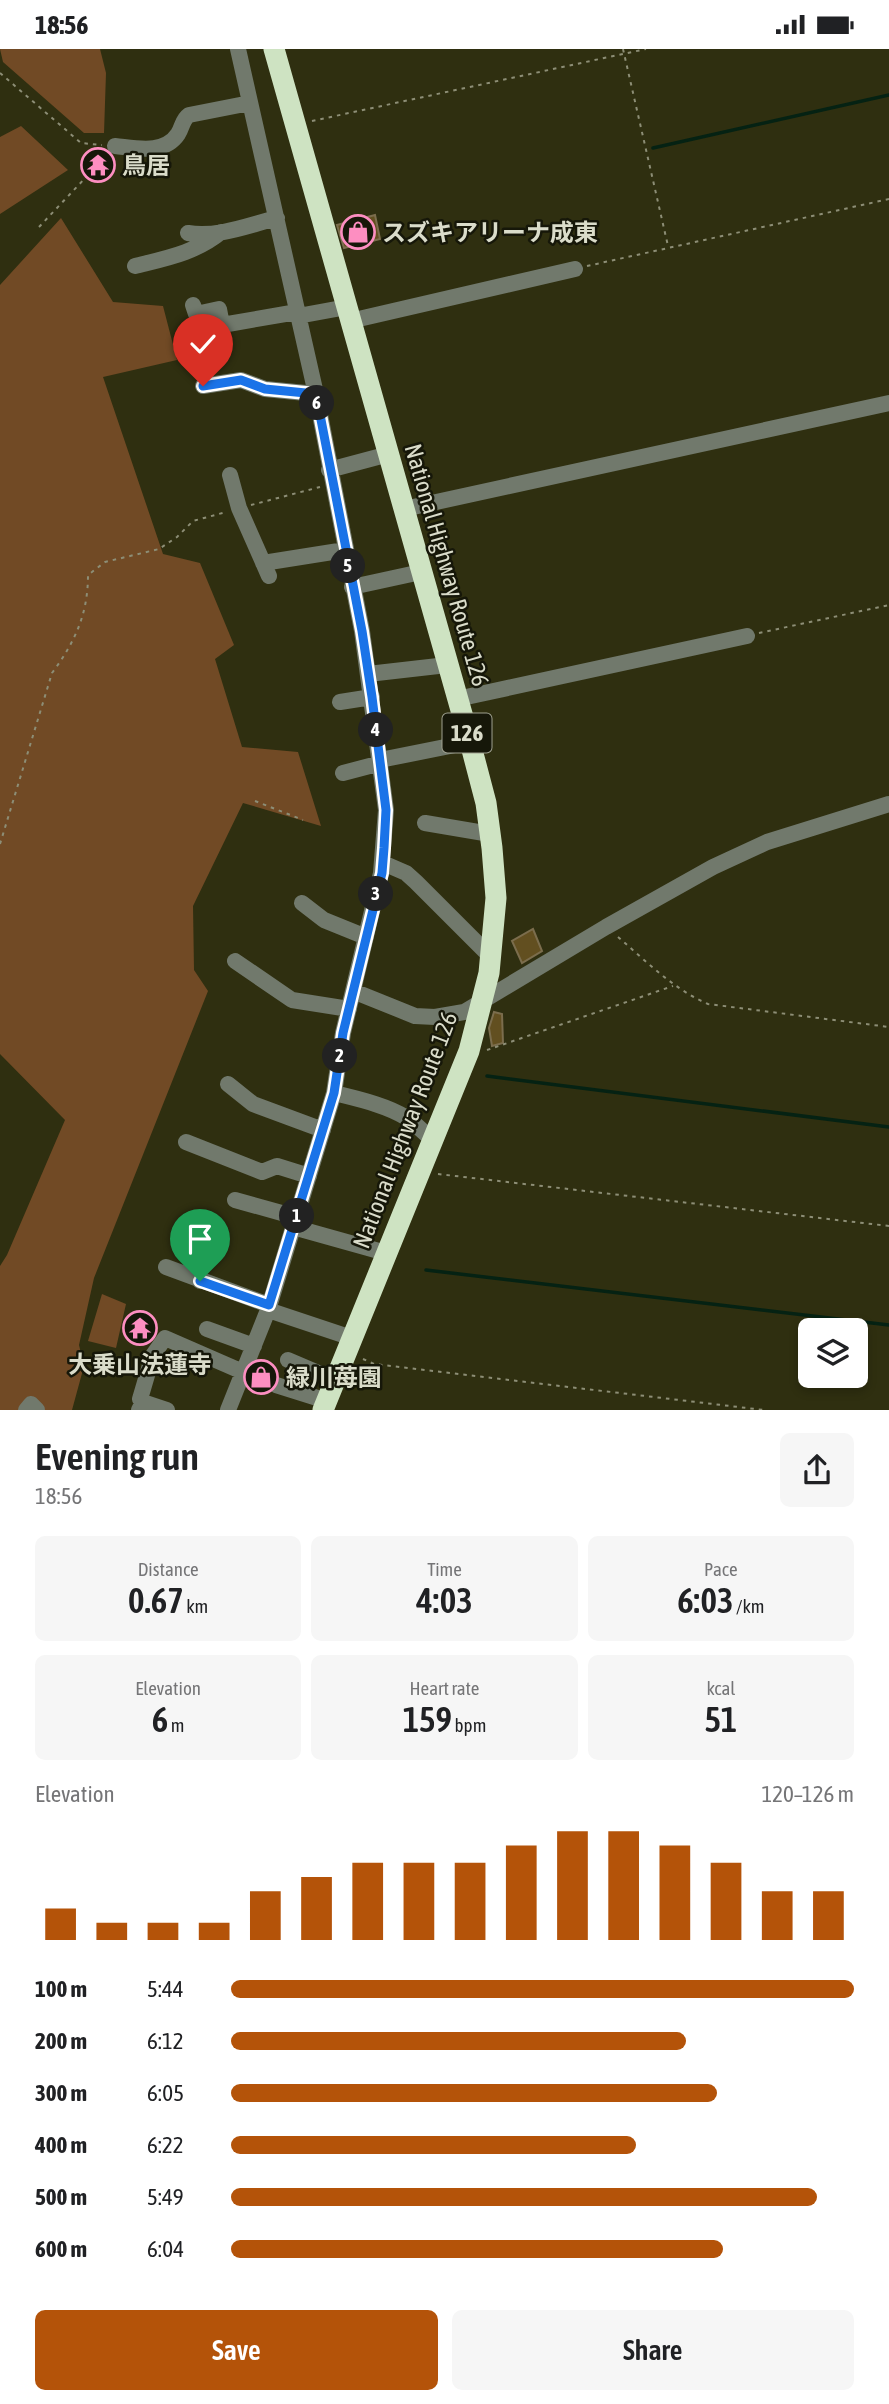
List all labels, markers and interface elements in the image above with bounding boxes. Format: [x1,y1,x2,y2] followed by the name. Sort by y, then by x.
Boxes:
[35,10,89,40] text: 18:56
[79,146,117,184] temple icon: 鳥居
[122,152,170,179] place label: 鳥居
[339,213,377,251] shop icon: スズキアリーナ成東
[382,219,598,246] place label: スズキアリーナ成東
[173,314,233,386] pin
[184,325,222,363] icon: check
[300,385,334,421] pin: 6
[312,391,321,413] text: 6
[399,441,495,689] street label: National Highway Route 126
[330,549,366,583] pin: 5
[343,554,352,576] text: 5
[358,713,394,747] pin: 4
[442,713,491,753] road number: 126
[371,718,380,740] text: 4
[358,877,394,911] pin: 3
[371,882,380,904] text: 3
[347,1008,463,1252] street label: National Highway Route 126
[322,1039,358,1073] pin: 2
[335,1044,344,1066] text: 2
[280,1199,314,1233] pin: 1
[292,1204,301,1226] text: 1
[170,1209,230,1281] pin
[181,1220,219,1258] icon: arrive
[121,1309,159,1347] temple icon: 大乗山法蓮寺
[798,1318,868,1388] map controls
[798,1318,868,1388] button: layers
[68,1351,212,1378] place label: 大乗山法蓮寺
[242,1358,280,1396] shop icon: 緑川苺園
[286,1364,382,1391] place label: 緑川苺園
[780,1433,854,1507] button: share
[35,1435,199,1478] text: Evening run
[35,1483,82,1509] text: 18:56
[138,1558,199,1580] text: Distance
[427,1558,462,1580] text: Time
[704,1558,738,1580] text: Pace
[128,1580,184,1620] text: 0.67
[416,1580,473,1620] text: 4:03
[677,1580,733,1620] text: 6:03
[184,1595,208,1617] text: km
[733,1595,765,1617] text: /km
[135,1677,201,1699] text: Elevation
[410,1677,479,1699] text: Heart rate
[706,1677,735,1699] text: kcal
[152,1699,168,1739] text: 6
[403,1699,452,1739] text: 159
[704,1699,737,1739] text: 51
[168,1714,185,1736] text: m
[452,1714,486,1736] text: bpm
[35,1781,115,1807] text: Elevation
[761,1781,854,1807] text: 120–126 m
[35,1976,87,2002] text: 100 m
[147,1976,184,2002] text: 5:44
[35,2028,87,2054] text: 200 m
[147,2028,184,2054] text: 6:12
[35,2080,87,2106] text: 300 m
[147,2080,184,2106] text: 6:05
[35,2132,87,2158] text: 400 m
[147,2132,184,2158] text: 6:22
[35,2184,87,2210] text: 500 m
[147,2184,184,2210] text: 5:49
[35,2236,87,2262] text: 600 m
[147,2236,184,2262] text: 6:04
[35,2310,438,2390] button: Save
[452,2310,854,2390] button: Share

